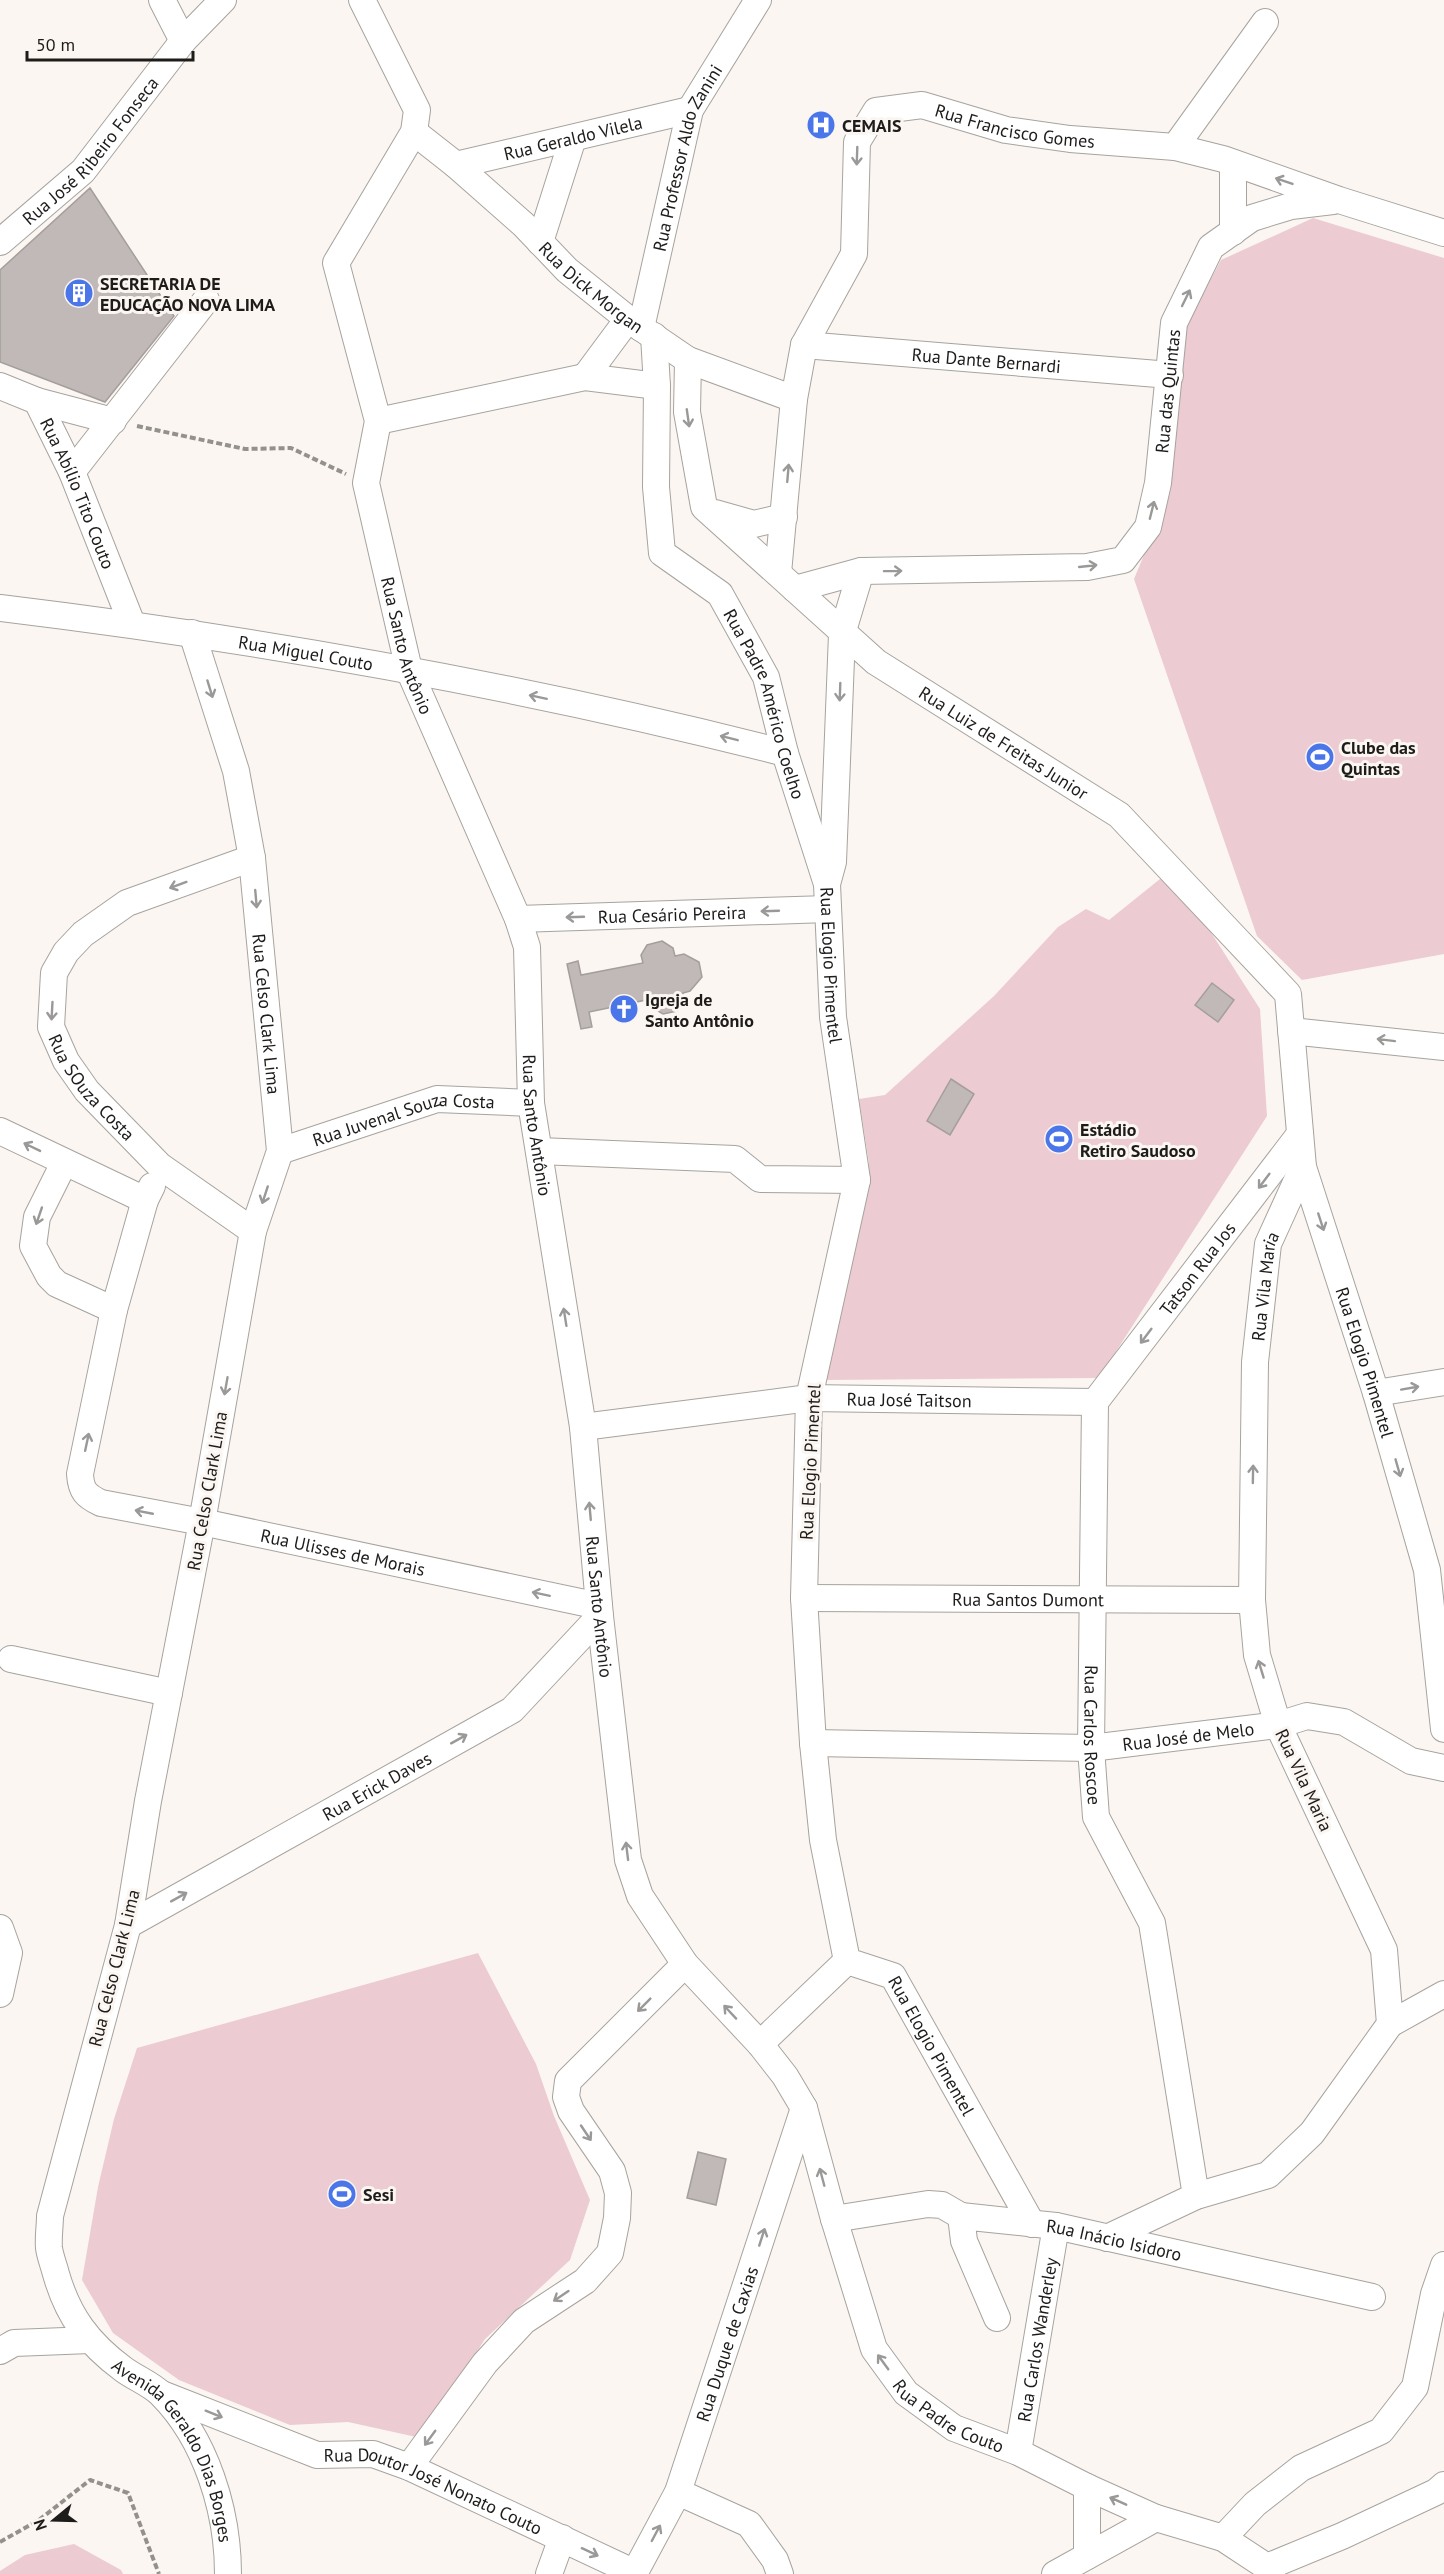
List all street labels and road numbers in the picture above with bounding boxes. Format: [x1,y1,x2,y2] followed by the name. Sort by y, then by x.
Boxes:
[647,60,727,254] street label: Rua Professor Aldo Zanini
[17,72,163,230] street label: Rua José Ribeiro Fonseca
[932,98,1096,152] street label: Rua Francisco Gomes
[501,110,644,165] street label: Rua Geraldo Vilela
[534,236,648,338] street label: Rua Dick Morgan
[1150,328,1185,454] street label: Rua das Quintas
[911,342,1062,378] street label: Rua Dante Bernardi
[35,414,121,572] street label: Rua Abílio Tito Couto
[376,574,438,718] street label: Rua Santo Antônio
[719,605,810,802] street label: Rua Padre Américo Coelho
[237,630,375,675] street label: Rua Miguel Couto
[915,681,1093,804] street label: Rua Luiz de Freitas Junior
[816,886,848,1045] street label: Rua Elogio Pimentel
[597,900,746,928] street label: Rua Cesário Pereira
[248,933,286,1095] street label: Rua Celso Clark Lima
[44,1030,140,1145] street label: Rua SOuza Costa
[518,1054,557,1197] street label: Rua Santo Antônio
[310,1087,495,1151] street label: Rua Juvenal Souza Costa
[1154,1217,1240,1320] street label: Tatson Rua Jos
[1246,1227,1284,1342] street label: Rua Vila Maria
[1331,1284,1400,1441] street label: Rua Elogio Pimentel
[794,1383,826,1541] street label: Rua Elogio Pimentel
[847,1387,972,1412] street label: Rua José Taitson
[182,1410,232,1572] street label: Rua Celso Clark Lima
[259,1523,427,1580] street label: Rua Ulisses de Morais
[581,1535,618,1679] street label: Rua Santo Antônio
[952,1587,1104,1611] street label: Rua Santos Dumont
[1079,1665,1107,1806] street label: Rua Carlos Roscoe
[1121,1717,1255,1756] street label: Rua José de Melo
[1270,1725,1338,1835] street label: Rua Vila Maria
[318,1746,435,1825] street label: Rua Erick Daves
[83,1887,145,2049] street label: Rua Celso Clark Lima
[884,1972,980,2120] street label: Rua Elogio Pimentel
[1045,2214,1184,2265] street label: Rua Inácio Isidoro
[1012,2255,1062,2424] street label: Rua Carlos Wanderley
[690,2263,763,2424] street label: Rua Duque de Caxias
[107,2353,238,2544] street label: Avenida Geraldo Dias Borges
[888,2374,1007,2457] street label: Rua Padre Couto
[323,2442,546,2539] street label: Rua Doutor José Nonato Couto

